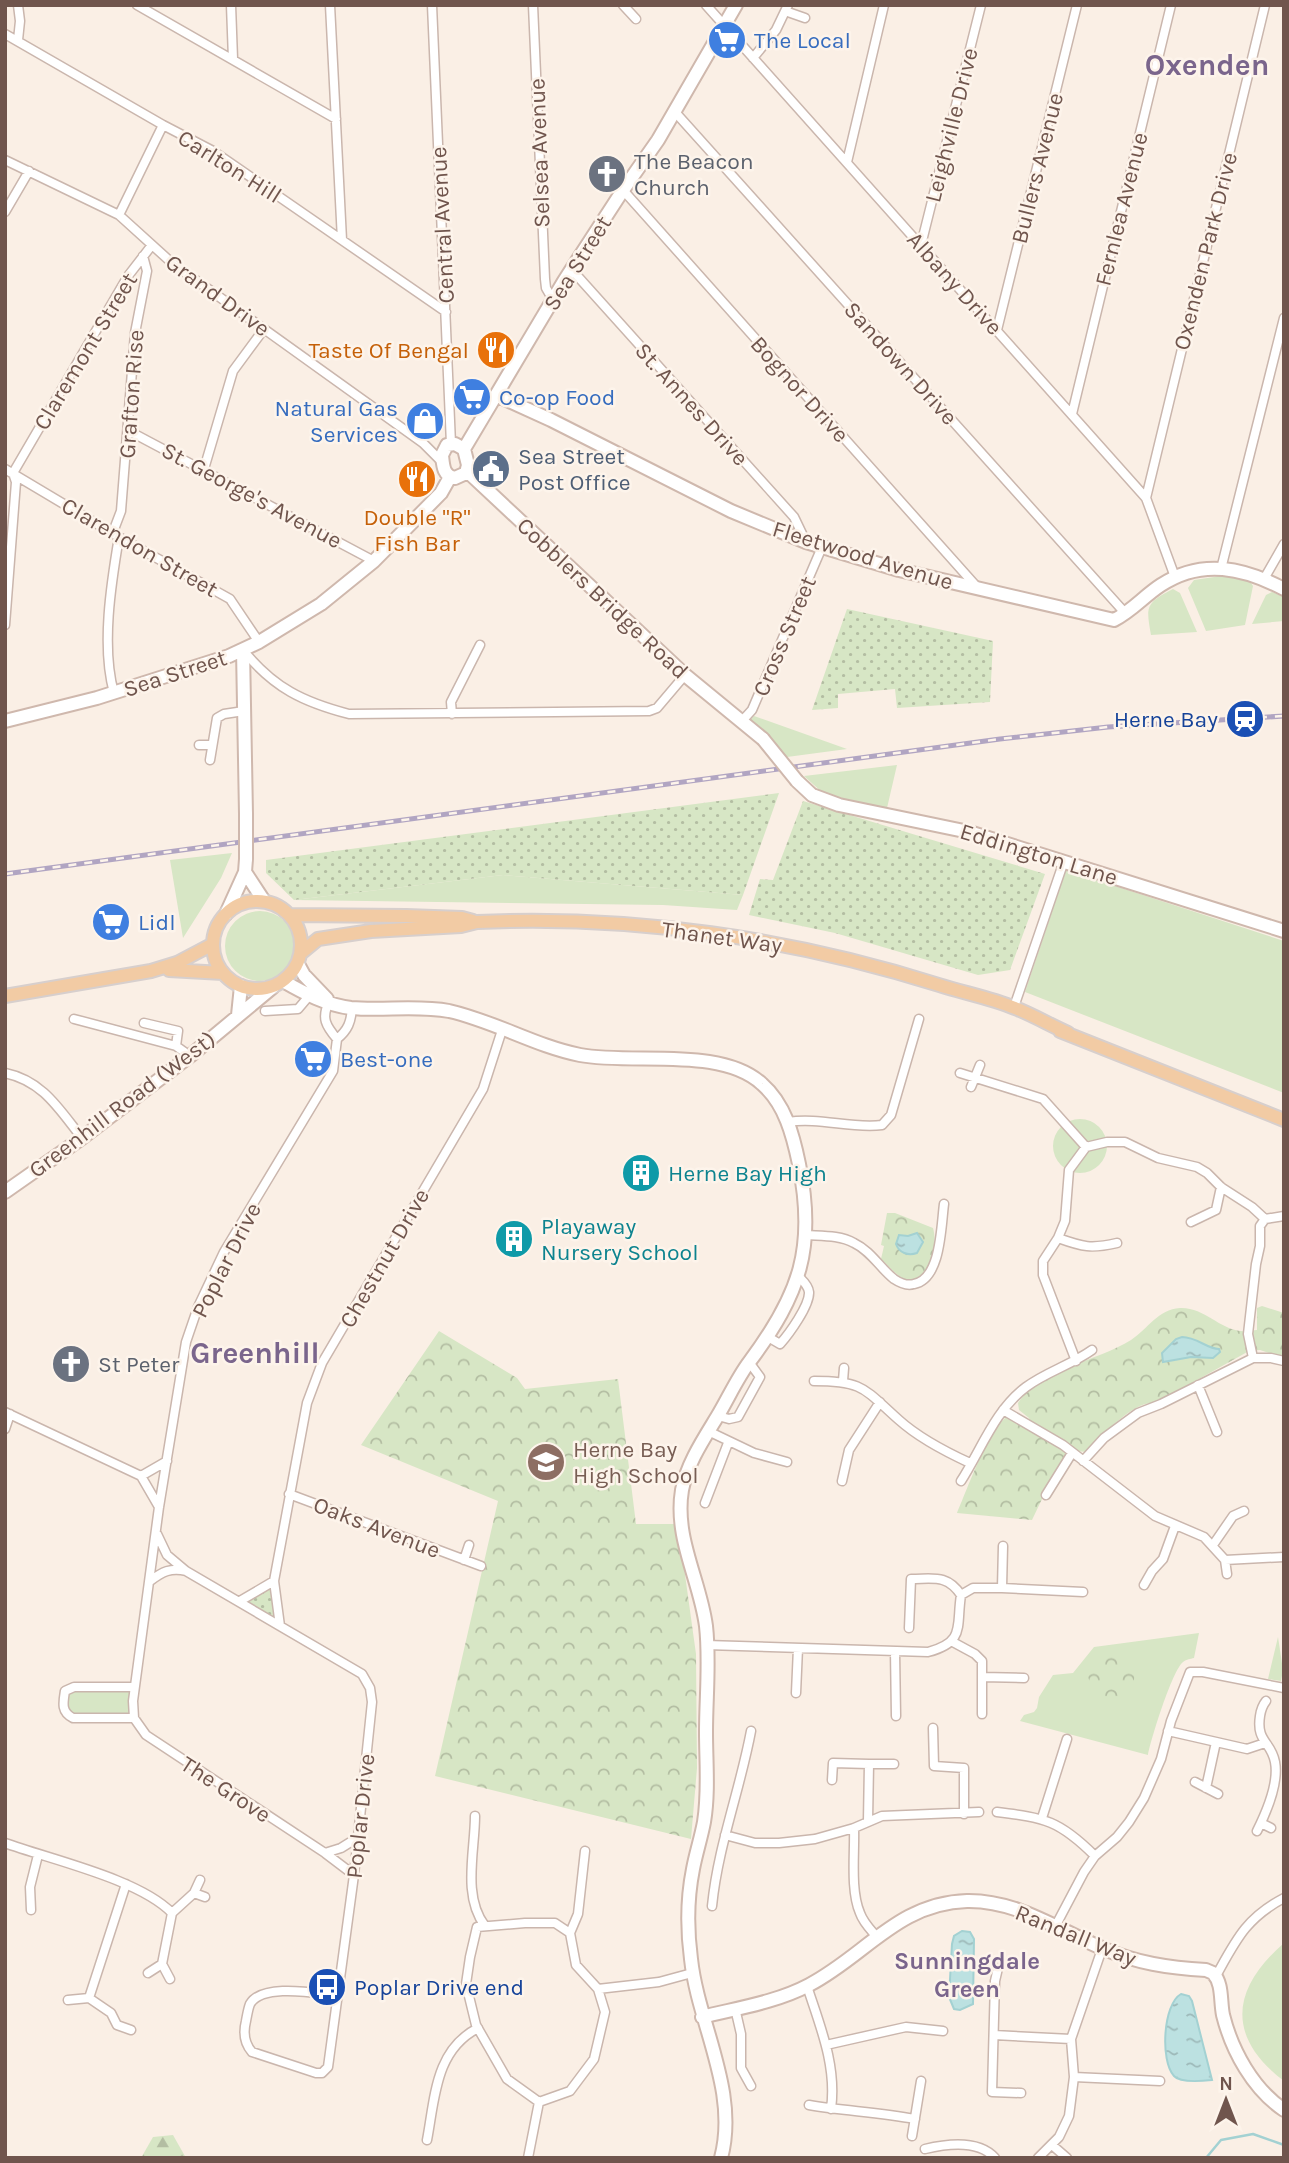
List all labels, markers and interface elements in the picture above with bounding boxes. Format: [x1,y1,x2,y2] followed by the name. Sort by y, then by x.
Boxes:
[706,19,748,61] supermarket icon: The Local
[754,27,851,54] place label: The Local
[919,45,984,205] street label: Leighville Drive
[1145,47,1269,83] district label: Oxenden
[523,78,556,228] street label: Selsea Avenue
[1006,90,1069,246] street label: Bullers Avenue
[173,124,287,209] street label: Carlton Hill
[1089,129,1154,289] street label: Fernlea Avenue
[425,146,460,304] street label: Central Avenue
[634,148,754,201] place label: The Beacon Church
[1168,149,1243,353] street label: Oxenden Park Drive
[586,153,628,195] church icon: The Beacon Church
[538,210,617,316] street label: Sea Street
[901,226,1008,341] street label: Albany Drive
[160,248,275,342] street label: Grand Drive
[28,267,143,435] street label: Claremont Street
[838,296,963,430] street label: Sandown Drive
[114,329,149,459] street label: Grafton Rise
[475,329,517,371] restaurant icon: Taste Of Bengal
[745,331,854,448] street label: Bognor Drive
[309,337,469,364] place label: Taste Of Bengal
[629,337,754,471] street label: St. Annes Drive
[451,376,493,418] supermarket icon: Co-op Food
[499,384,615,411] place label: Co-op Food
[275,395,398,448] place label: Natural Gas Services
[404,400,446,442] shop icon: Natural Gas Services
[157,436,347,554] street label: St. George's Avenue
[518,443,631,496] place label: Sea Street Post Office
[470,448,512,490] public building icon: Sea Street Post Office
[396,458,438,500] restaurant icon: Double "R" Fish Bar
[57,492,223,603] street label: Clarendon Street
[363,504,471,557] place label: Double "R" Fish Bar
[511,512,694,685] street label: Cobblers Bridge Road
[769,515,956,596] street label: Fleetwood Avenue
[747,572,822,700] street label: Cross Street
[120,644,231,703] street label: Sea Street
[1224,698,1266,740] station icon: Herne Bay
[1114,706,1218,733] place label: Herne Bay
[957,818,1121,891] street label: Eddington Lane
[90,901,132,943] supermarket icon: Lidl
[138,909,176,936] place label: Lidl
[660,916,784,959] street label: Thanet Way
[24,1025,221,1183] street label: Greenhill Road (West)
[292,1038,334,1080] supermarket icon: Best-one
[340,1046,433,1073] place label: Best-one
[620,1152,662,1194] building icon: Herne Bay High
[668,1160,827,1187] place label: Herne Bay High
[334,1184,435,1333] street label: Chestnut Drive
[186,1198,267,1322] street label: Poplar Drive
[541,1213,699,1266] place label: Playaway Nursery School
[493,1218,535,1260] building icon: Playaway Nursery School
[190,1335,320,1371] district label: Greenhill
[50,1343,92,1385] church icon: St Peter
[98,1351,180,1378] place label: St Peter
[573,1436,699,1489] place label: Herne Bay High School
[525,1441,567,1483] school or university icon: Herne Bay High School
[310,1491,444,1564] street label: Oaks Avenue
[176,1750,276,1828] street label: The Grove
[341,1752,380,1880] street label: Poplar Drive
[1011,1899,1141,1972] street label: Randall Way
[894,1947,1040,2003] district label: Sunningdale Green
[306,1966,348,2008] bus stop icon: Poplar Drive end
[354,1974,524,2001] place label: Poplar Drive end
[1191,2065,1261,2135] north arrow
[1219,2073,1233,2095] text: N

